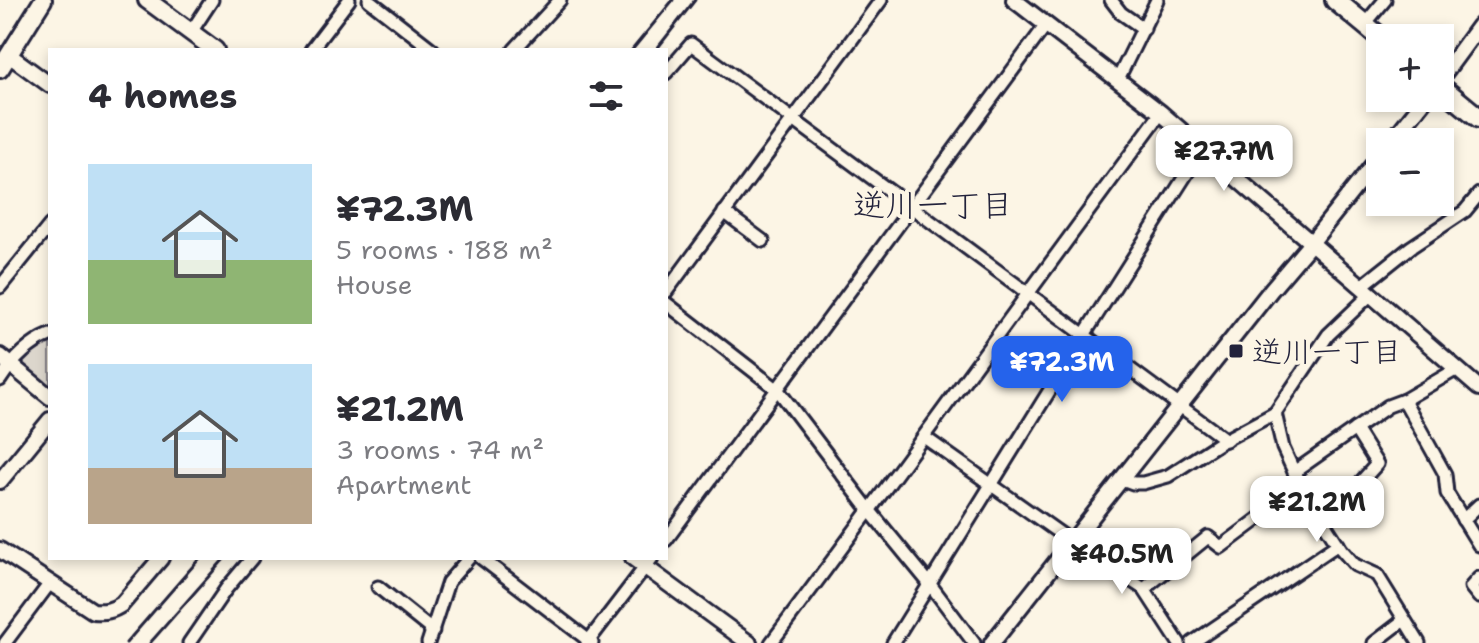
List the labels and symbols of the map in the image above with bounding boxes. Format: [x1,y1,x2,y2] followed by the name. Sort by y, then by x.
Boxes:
[1159,125,1289,193] pin: ¥27.7M
[853,183,1013,226] district label: 逆川一丁目
[1252,331,1402,372] place label: 逆川一丁目
[997,336,1127,404] pin: ¥72.3M
[1227,342,1245,360] marker: 逆川一丁目
[1252,476,1382,544] pin: ¥21.2M
[1057,528,1187,596] pin: ¥40.5M

